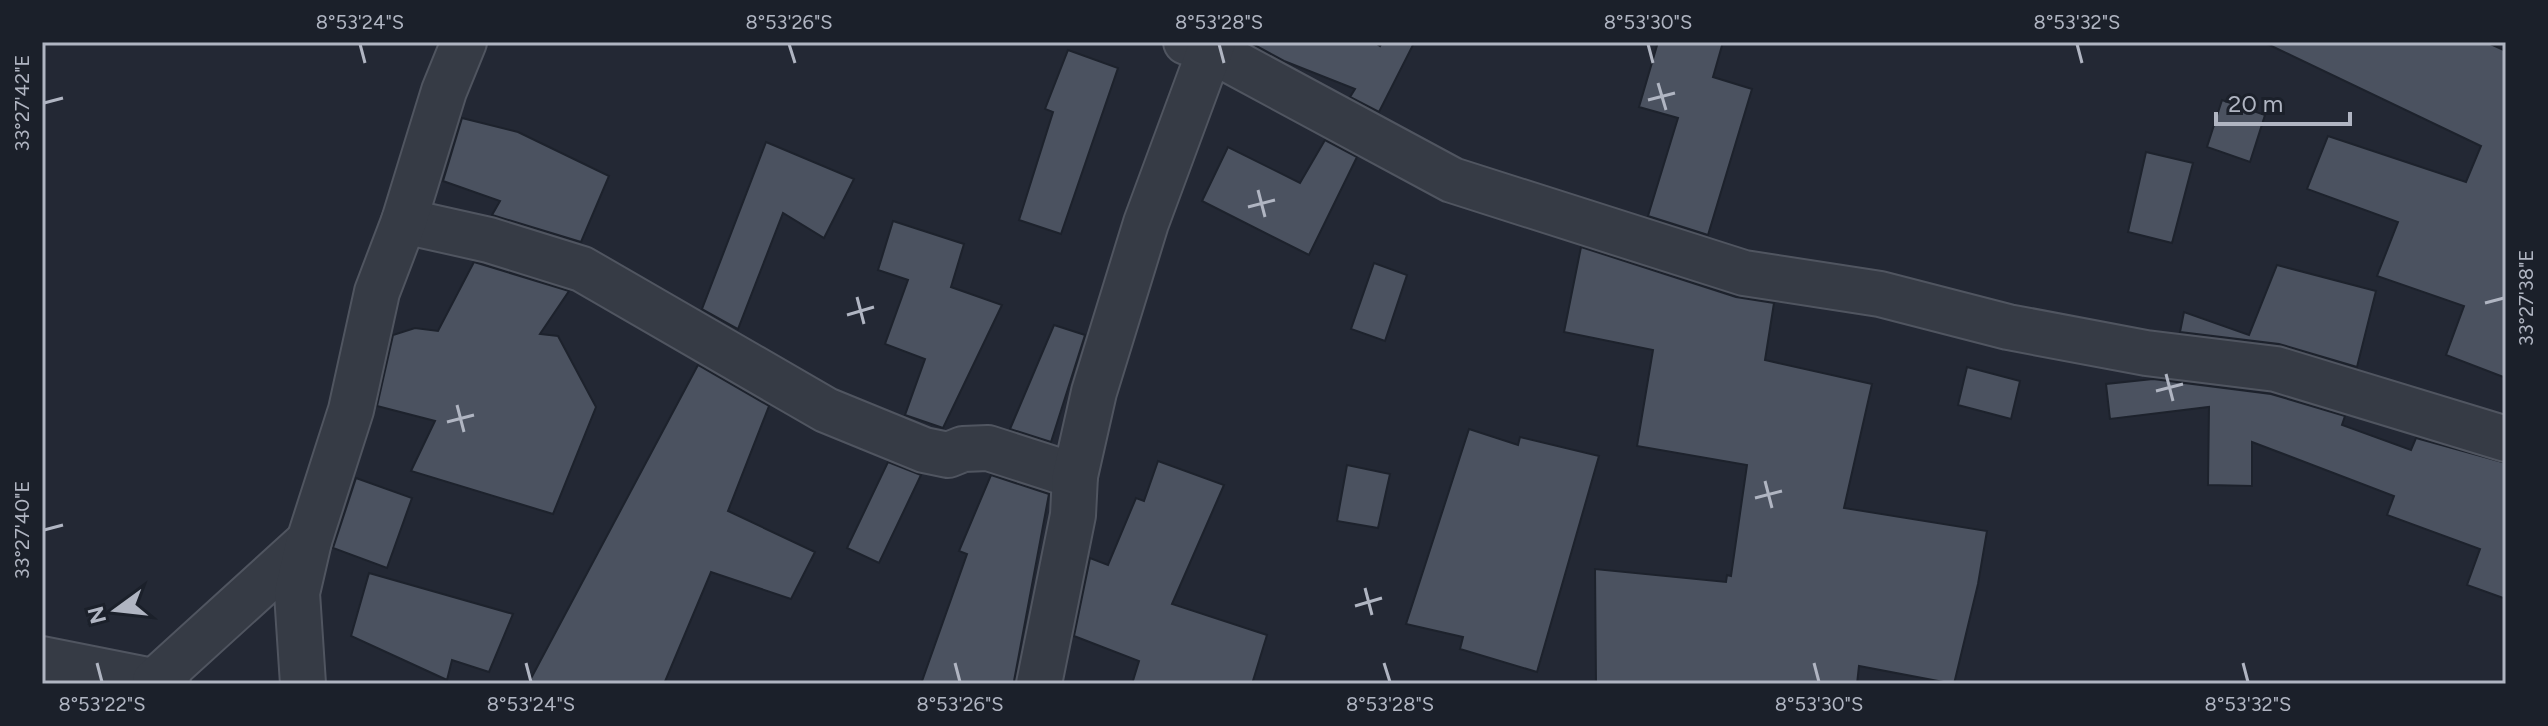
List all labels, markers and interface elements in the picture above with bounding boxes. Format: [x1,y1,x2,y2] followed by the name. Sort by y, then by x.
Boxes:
[316,10,404,34] text: 8°53'24"S
[745,10,833,34] text: 8°53'26"S
[1175,10,1263,34] text: 8°53'28"S
[1604,10,1692,34] text: 8°53'30"S
[2034,10,2120,34] text: 8°53'32"S
[10,55,34,151] text: 33°27'42"E
[2216,76,2350,126] scale bar
[2228,89,2283,118] text: 20 m
[2514,250,2538,346] text: 33°27'38"E
[10,481,34,579] text: 33°27'40"E
[76,570,156,650] north arrow
[82,603,112,627] text: N
[58,692,146,716] text: 8°53'22"S
[487,692,575,716] text: 8°53'24"S
[916,692,1004,716] text: 8°53'26"S
[1346,692,1434,716] text: 8°53'28"S
[1775,692,1863,716] text: 8°53'30"S
[2205,692,2291,716] text: 8°53'32"S

